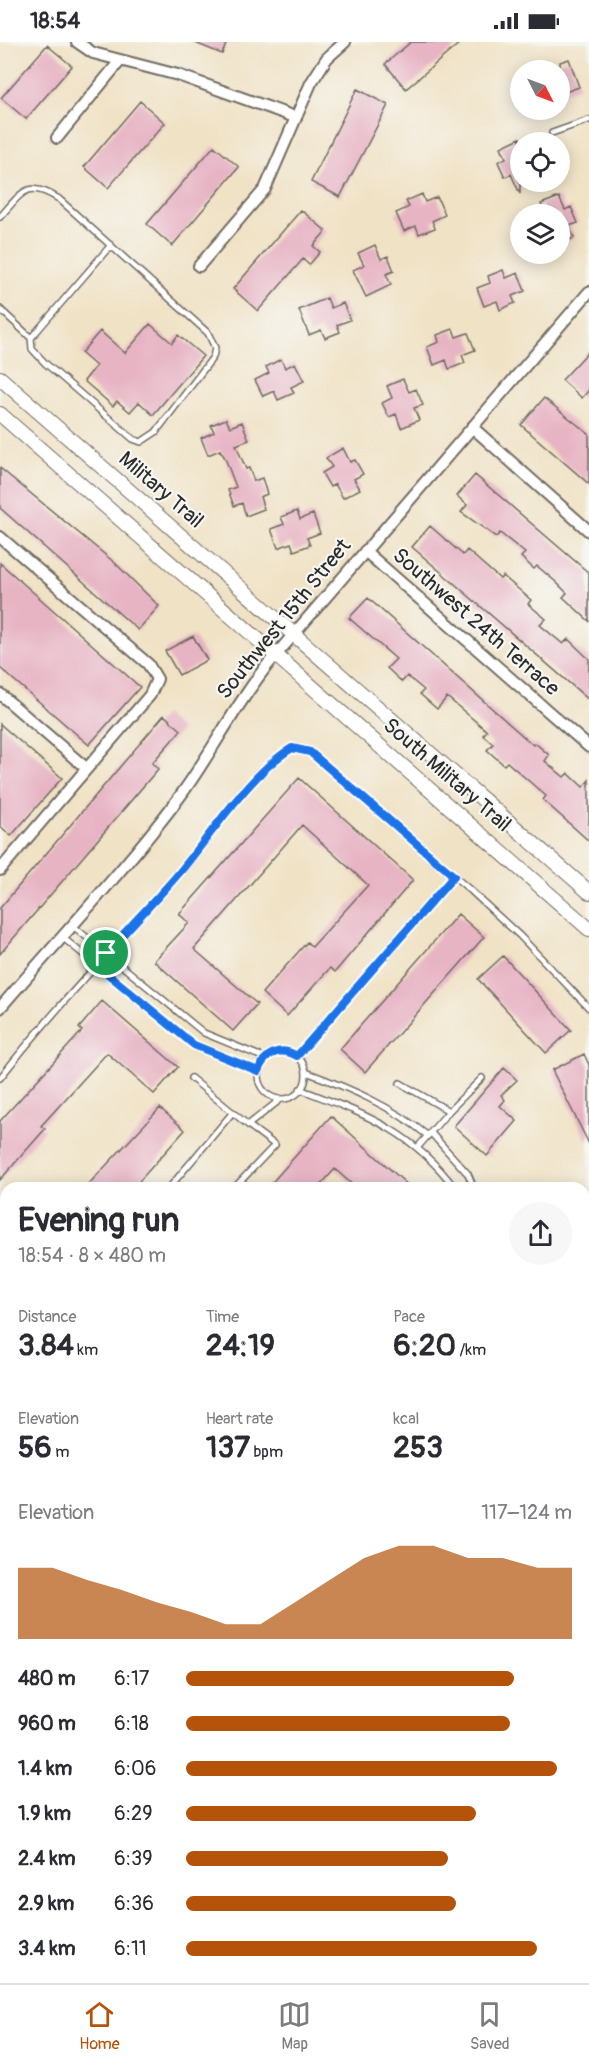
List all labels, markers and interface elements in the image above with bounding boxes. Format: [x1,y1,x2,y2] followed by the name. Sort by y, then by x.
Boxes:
[30,7,80,35] text: 18:54
[510,60,570,120] north arrow
[510,60,570,264] map controls
[510,132,570,192] button: locate
[510,204,570,264] button: layers
[113,446,209,534] street label: Military Trail
[211,533,357,705] street label: Southwest 15th Street
[387,542,566,702] street label: Southwest 24th Terrace
[377,712,517,838] street label: South Military Trail
[80,927,131,978] pin
[89,936,122,969] icon: arrive
[18,1200,179,1241] text: Evening run
[509,1202,572,1265] button: share
[18,1243,166,1268] text: 18:54 · 8 × 480 m
[18,1307,77,1327] text: Distance
[206,1307,239,1327] text: Time
[393,1307,425,1327] text: Pace
[18,1327,74,1364] text: 3.84
[206,1327,275,1364] text: 24:19
[393,1327,456,1364] text: 6:20
[74,1340,98,1360] text: km
[456,1340,486,1360] text: /km
[18,1409,79,1429] text: Elevation
[206,1409,273,1429] text: Heart rate
[393,1409,419,1429] text: kcal
[18,1429,52,1466] text: 56
[206,1429,250,1466] text: 137
[393,1429,443,1466] text: 253
[52,1442,69,1462] text: m
[250,1442,283,1462] text: bpm
[18,1500,94,1525] text: Elevation
[481,1500,572,1525] text: 117–124 m
[18,1666,75,1691] text: 480 m
[114,1666,149,1691] text: 6:17
[18,1711,76,1736] text: 960 m
[114,1711,149,1736] text: 6:18
[18,1756,72,1781] text: 1.4 km
[114,1756,156,1781] text: 6:06
[18,1801,71,1826] text: 1.9 km
[114,1801,152,1826] text: 6:29
[18,1846,76,1871] text: 2.4 km
[114,1846,152,1871] text: 6:39
[18,1891,74,1916] text: 2.9 km
[114,1891,154,1916] text: 6:36
[18,1936,76,1961] text: 3.4 km
[114,1936,147,1961] text: 6:11
[79,1998,120,2054] tab: Home
[278,1998,311,2054] tab: Map
[470,1998,510,2054] tab: Saved

